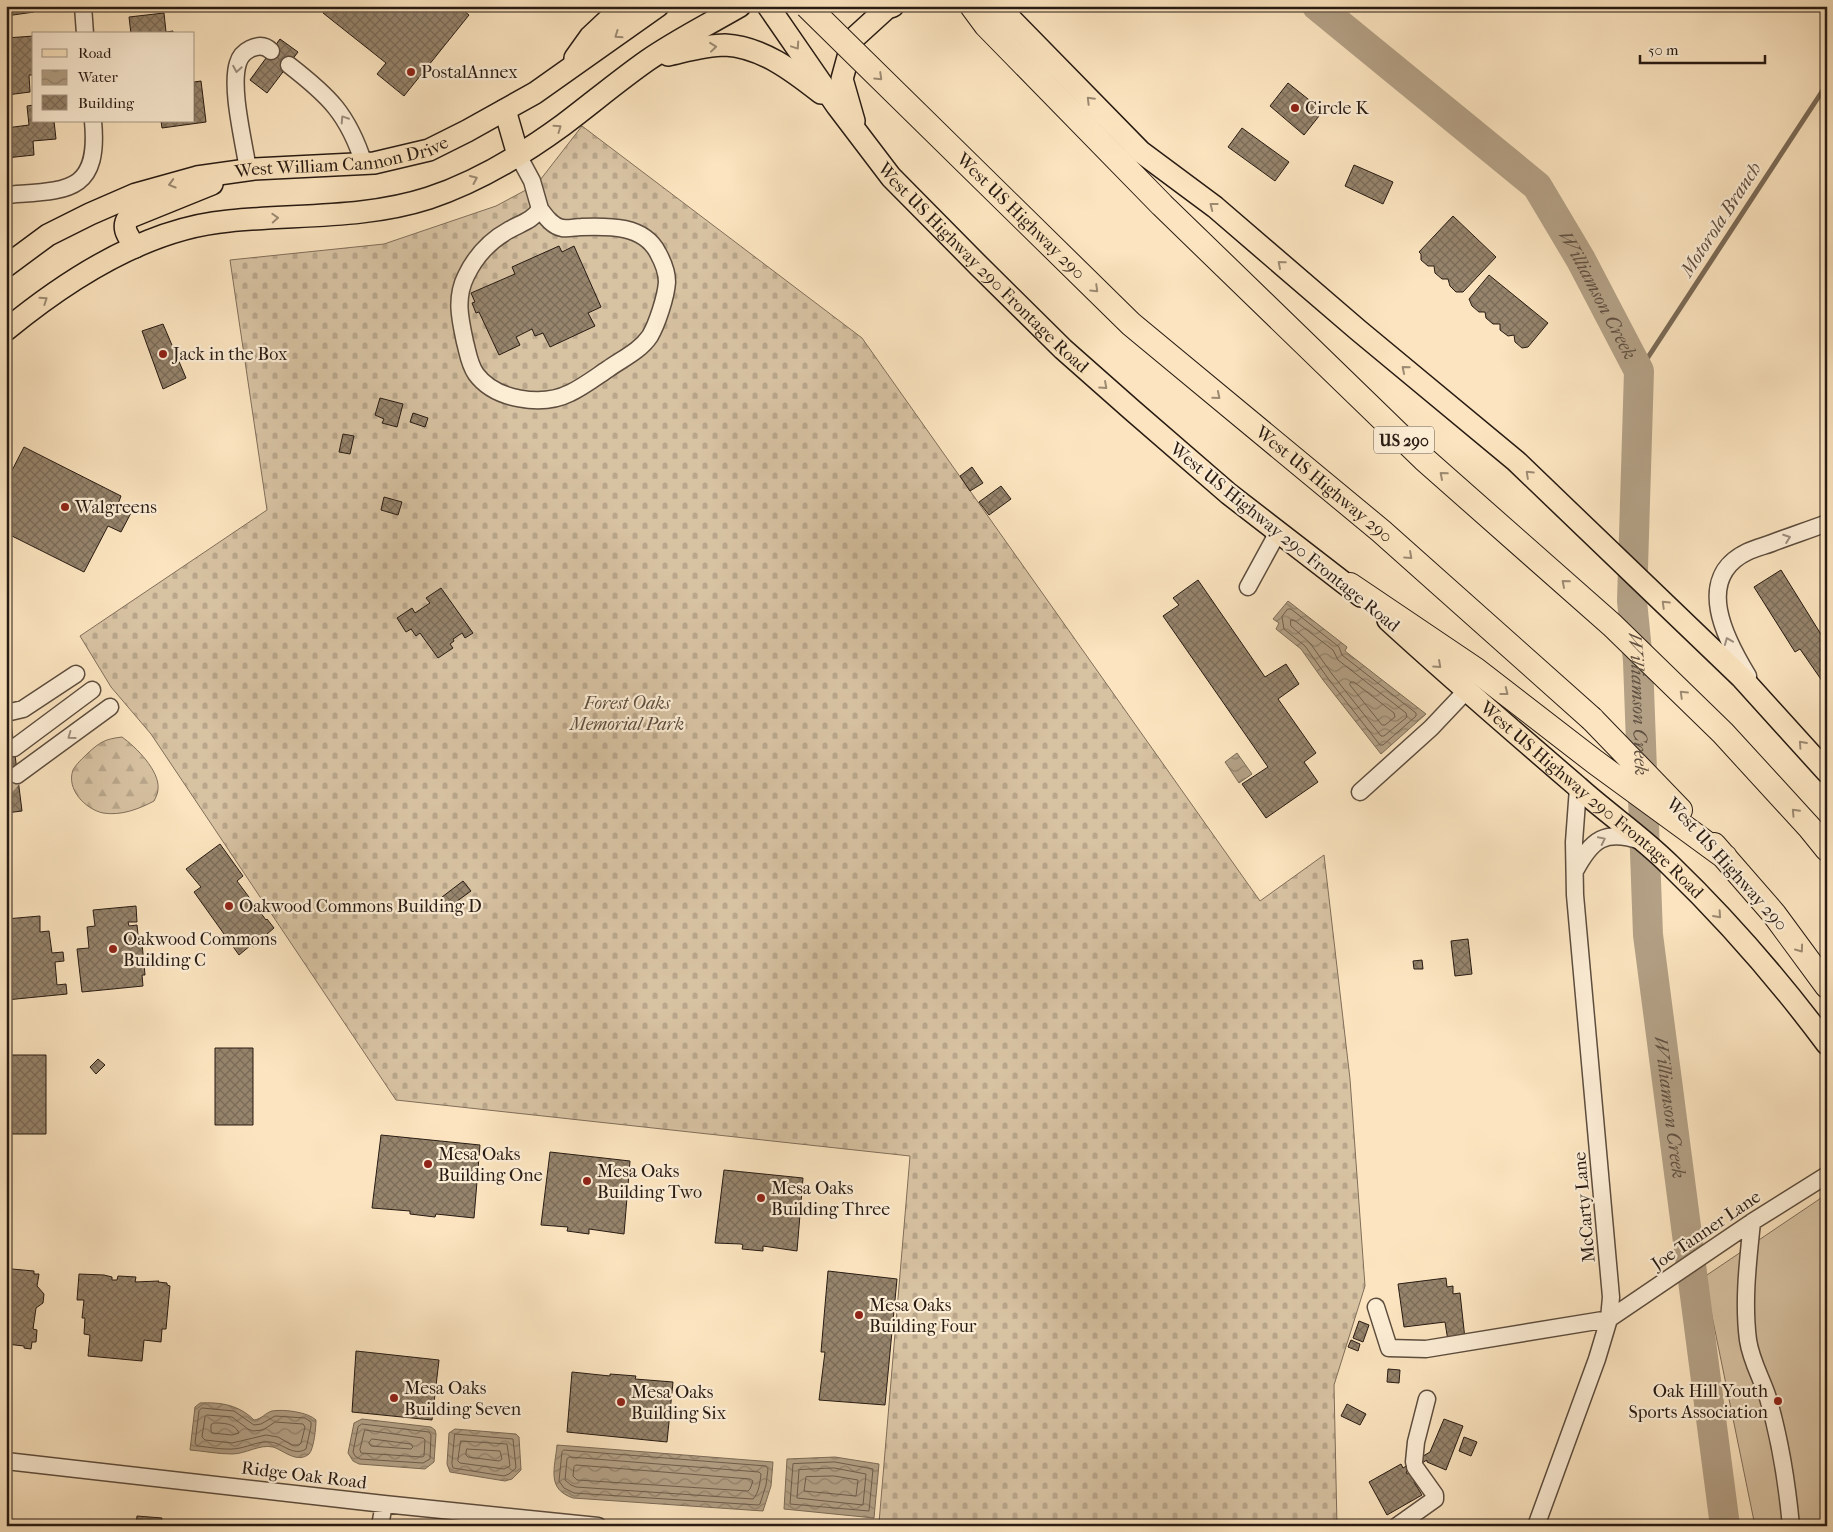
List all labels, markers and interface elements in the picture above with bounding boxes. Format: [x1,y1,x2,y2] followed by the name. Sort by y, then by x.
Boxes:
[615,29,624,37] one-way arrow
[32,32,195,122] legend
[1640,32,1766,64] scale bar
[790,40,799,50] one-way arrow
[1648,41,1679,59] text: 50 m
[709,42,717,53] one-way arrow
[78,44,112,62] text: Road
[421,62,518,83] place label: PostalAnnex
[233,65,243,73] one-way arrow
[405,66,417,78] marker: PostalAnnex
[77,68,118,86] text: Water
[874,71,883,80] one-way arrow
[78,94,135,112] text: Building
[1087,97,1096,106] one-way arrow
[1305,98,1369,119] place label: Circle K
[1289,102,1301,114] marker: Circle K
[341,116,351,125] one-way arrow
[552,125,562,134] one-way arrow
[232,132,452,183] street label: West William Cannon Drive
[951,148,1089,284] street label: West US Highway 290
[872,158,1093,378] street label: West US Highway 290 Frontage Road
[1675,158,1766,282] water label: Motorola Branch
[469,174,478,185] one-way arrow
[168,178,177,189] one-way arrow
[1210,203,1219,211] one-way arrow
[271,212,279,223] one-way arrow
[1554,227,1641,363] water label: Williamson Creek
[1277,260,1286,269] one-way arrow
[1089,283,1098,292] one-way arrow
[39,297,48,306] one-way arrow
[171,344,288,365] place label: Jack in the Box
[157,348,169,360] marker: Jack in the Box
[1401,365,1410,374] one-way arrow
[1099,380,1108,389] one-way arrow
[1212,390,1221,399] one-way arrow
[1250,421,1397,547] street label: West US Highway 290
[1374,426,1434,454] road number: US 290
[1165,438,1404,637] street label: West US Highway 290 Frontage Road
[1525,471,1534,480] one-way arrow
[1439,472,1448,481] one-way arrow
[74,497,157,518] place label: Walgreens
[59,501,71,513] marker: Walgreens
[1782,533,1790,543] one-way arrow
[1404,551,1413,560] one-way arrow
[1561,580,1570,589] one-way arrow
[1662,601,1671,610] one-way arrow
[1623,632,1652,776] water label: Williamson Creek
[1724,637,1734,646] one-way arrow
[1432,659,1441,668] one-way arrow
[1499,687,1508,695] one-way arrow
[1680,691,1689,700] one-way arrow
[568,693,684,735] park label: Forest Oaks Memorial Park
[1475,697,1708,903] street label: West US Highway 290 Frontage Road
[67,730,77,739] one-way arrow
[1799,741,1808,750] one-way arrow
[1661,793,1792,935] street label: West US Highway 290
[1792,808,1801,817] one-way arrow
[1596,836,1605,846] one-way arrow
[239,896,482,917] place label: Oakwood Commons Building D
[223,900,235,912] marker: Oakwood Commons Building D
[1712,909,1721,918] one-way arrow
[123,929,277,971] place label: Oakwood Commons Building C
[107,943,119,955] marker: Oakwood Commons Building C
[1794,943,1803,953] one-way arrow
[1649,1035,1690,1180] water label: Williamson Creek
[438,1144,543,1186] place label: Mesa Oaks Building One
[1569,1151,1600,1263] street label: McCarty Lane
[422,1158,434,1170] marker: Mesa Oaks Building One
[597,1161,702,1203] place label: Mesa Oaks Building Two
[581,1175,593,1187] marker: Mesa Oaks Building Two
[771,1178,890,1220] place label: Mesa Oaks Building Three
[1646,1186,1765,1276] street label: Joe Tanner Lane
[755,1192,767,1204] marker: Mesa Oaks Building Three
[869,1295,977,1337] place label: Mesa Oaks Building Four
[853,1309,865,1321] marker: Mesa Oaks Building Four
[404,1378,522,1420] place label: Mesa Oaks Building Seven
[1629,1381,1769,1423] place label: Oak Hill Youth Sports Association
[631,1382,727,1424] place label: Mesa Oaks Building Six
[388,1392,400,1404] marker: Mesa Oaks Building Seven
[1772,1395,1784,1407] marker: Oak Hill Youth Sports Association
[615,1396,627,1408] marker: Mesa Oaks Building Six
[240,1457,368,1494] street label: Ridge Oak Road

